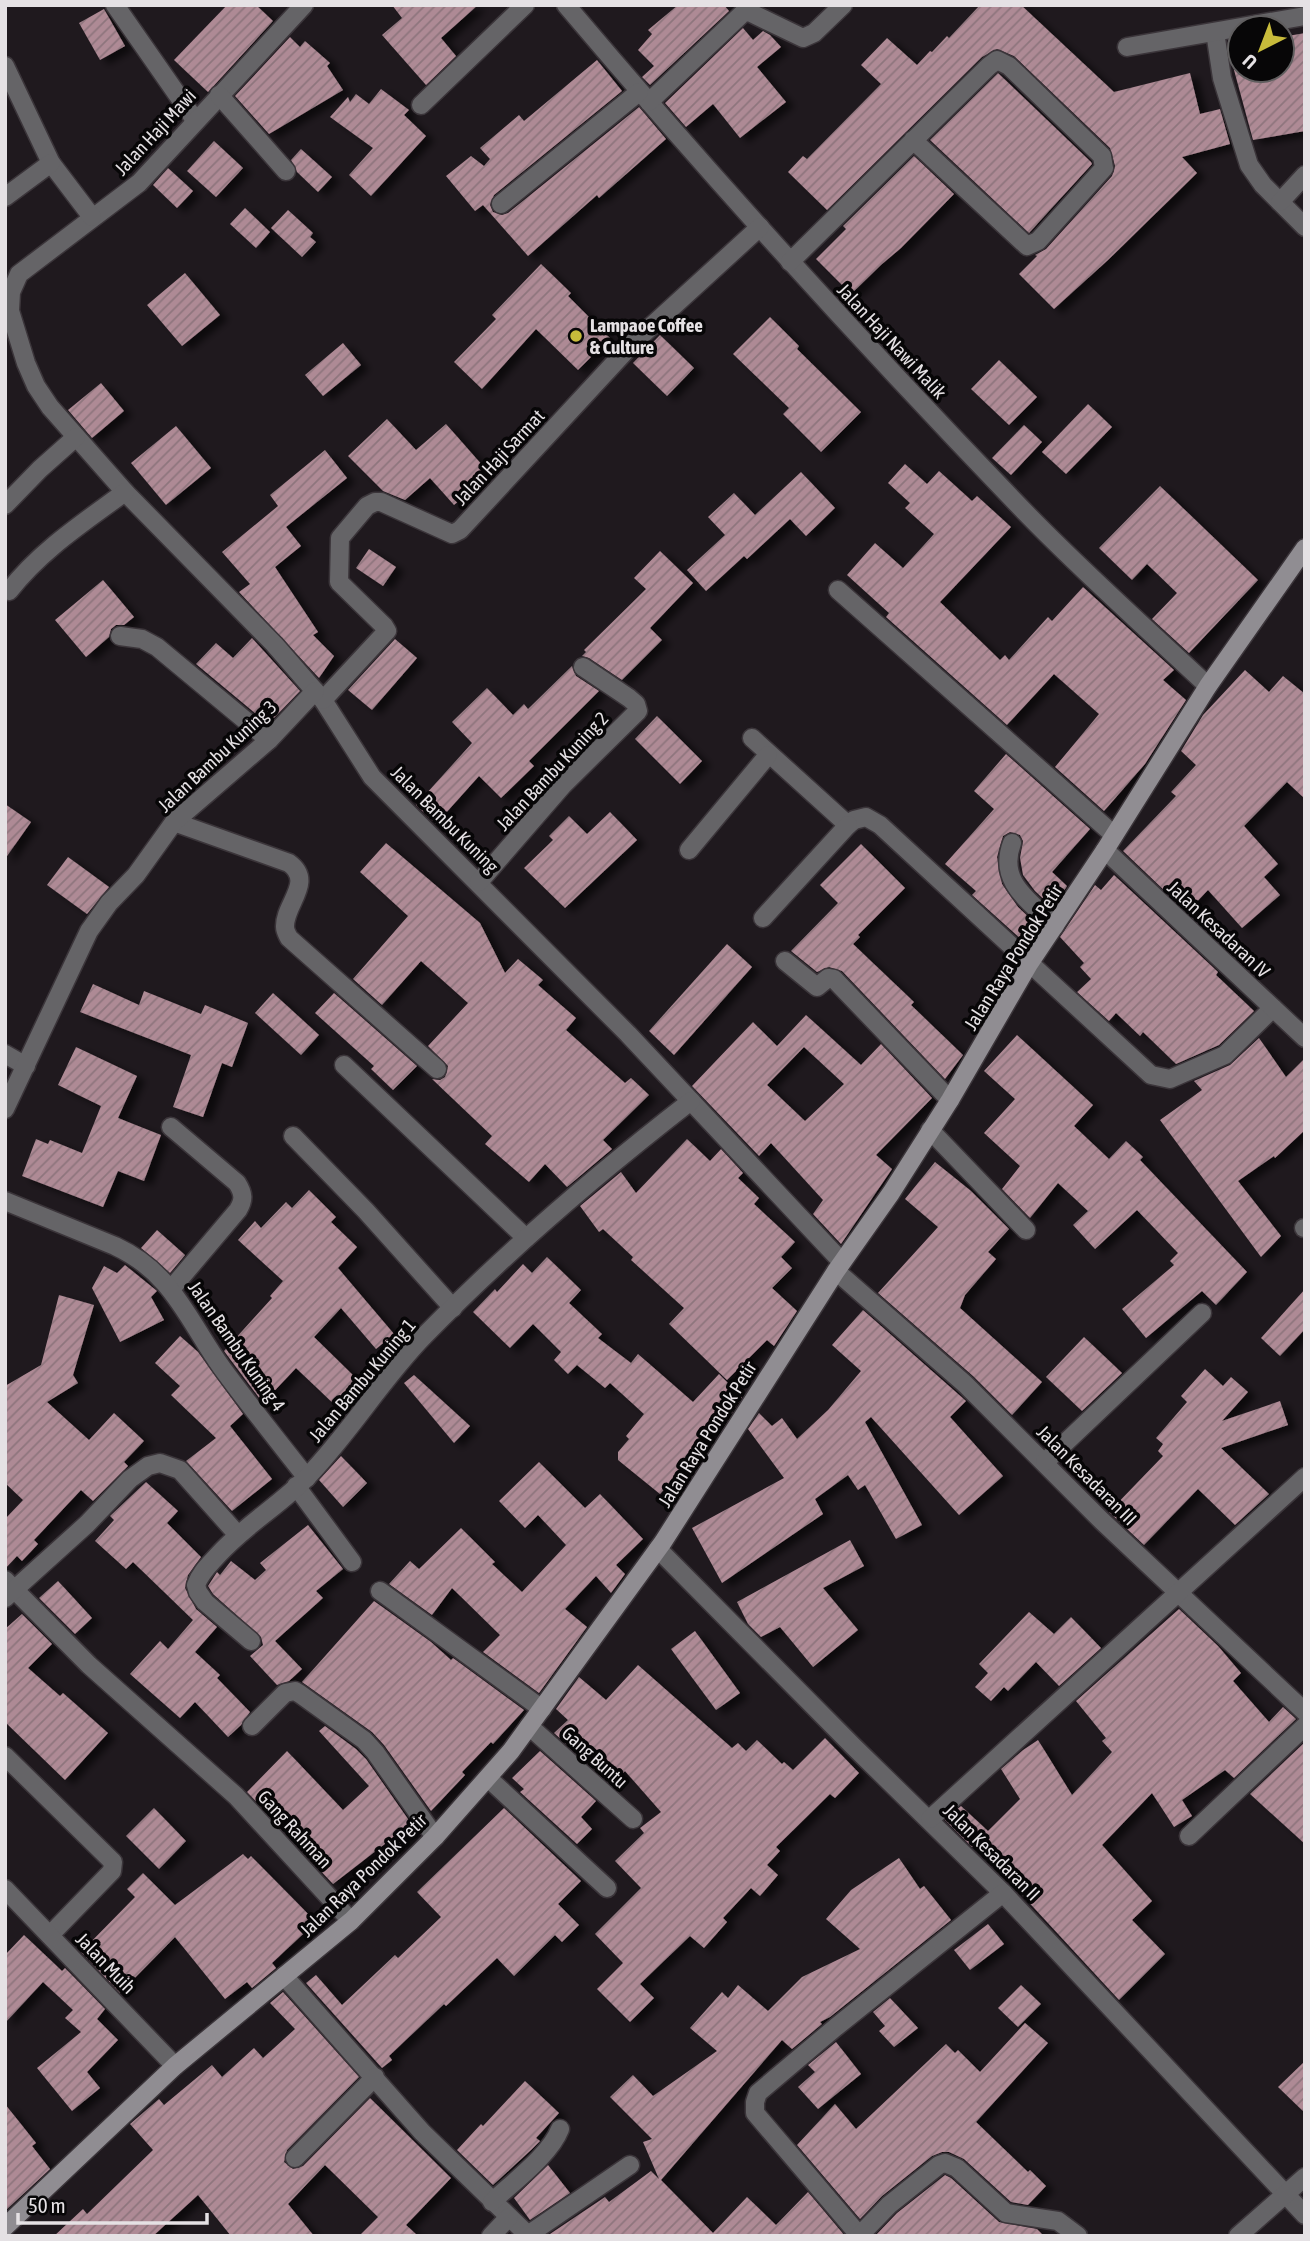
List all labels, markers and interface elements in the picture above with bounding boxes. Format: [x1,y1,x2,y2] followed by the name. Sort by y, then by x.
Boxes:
[1226,14,1296,84] north arrow
[1238,50,1261,74] text: U
[110,85,200,179] street label: Jalan Haji Mawi
[833,279,951,404] street label: Jalan Haji Nawi Malik
[590,314,703,358] place label: Lampaoe Coffee & Culture
[568,328,584,344] marker: Lampaoe Coffee & Culture
[449,405,549,509] street label: Jalan Haji Sarmat
[153,696,281,816] street label: Jalan Bambu Kuning 3
[492,707,612,835] street label: Jalan Bambu Kuning 2
[387,761,504,878] street label: Jalan Bambu Kuning
[1163,876,1275,982] street label: Jalan Kesadaran IV
[959,880,1067,1034] street label: Jalan Raya Pondok Petir
[184,1277,290,1415] street label: Jalan Bambu Kuning 4
[304,1314,420,1446] street label: Jalan Bambu Kuning 1
[653,1357,761,1511] street label: Jalan Raya Pondok Petir
[1033,1421,1141,1529] street label: Jalan Kesadaran III
[558,1722,632,1792] street label: Gang Buntu
[253,1786,337,1872] street label: Gang Rahman
[939,1799,1045,1905] street label: Jalan Kesadaran II
[295,1809,431,1941] street label: Jalan Raya Pondok Petir
[72,1928,140,1998] street label: Jalan Muih
[18,2182,206,2226] scale bar
[28,2193,66,2217] text: 50 m

